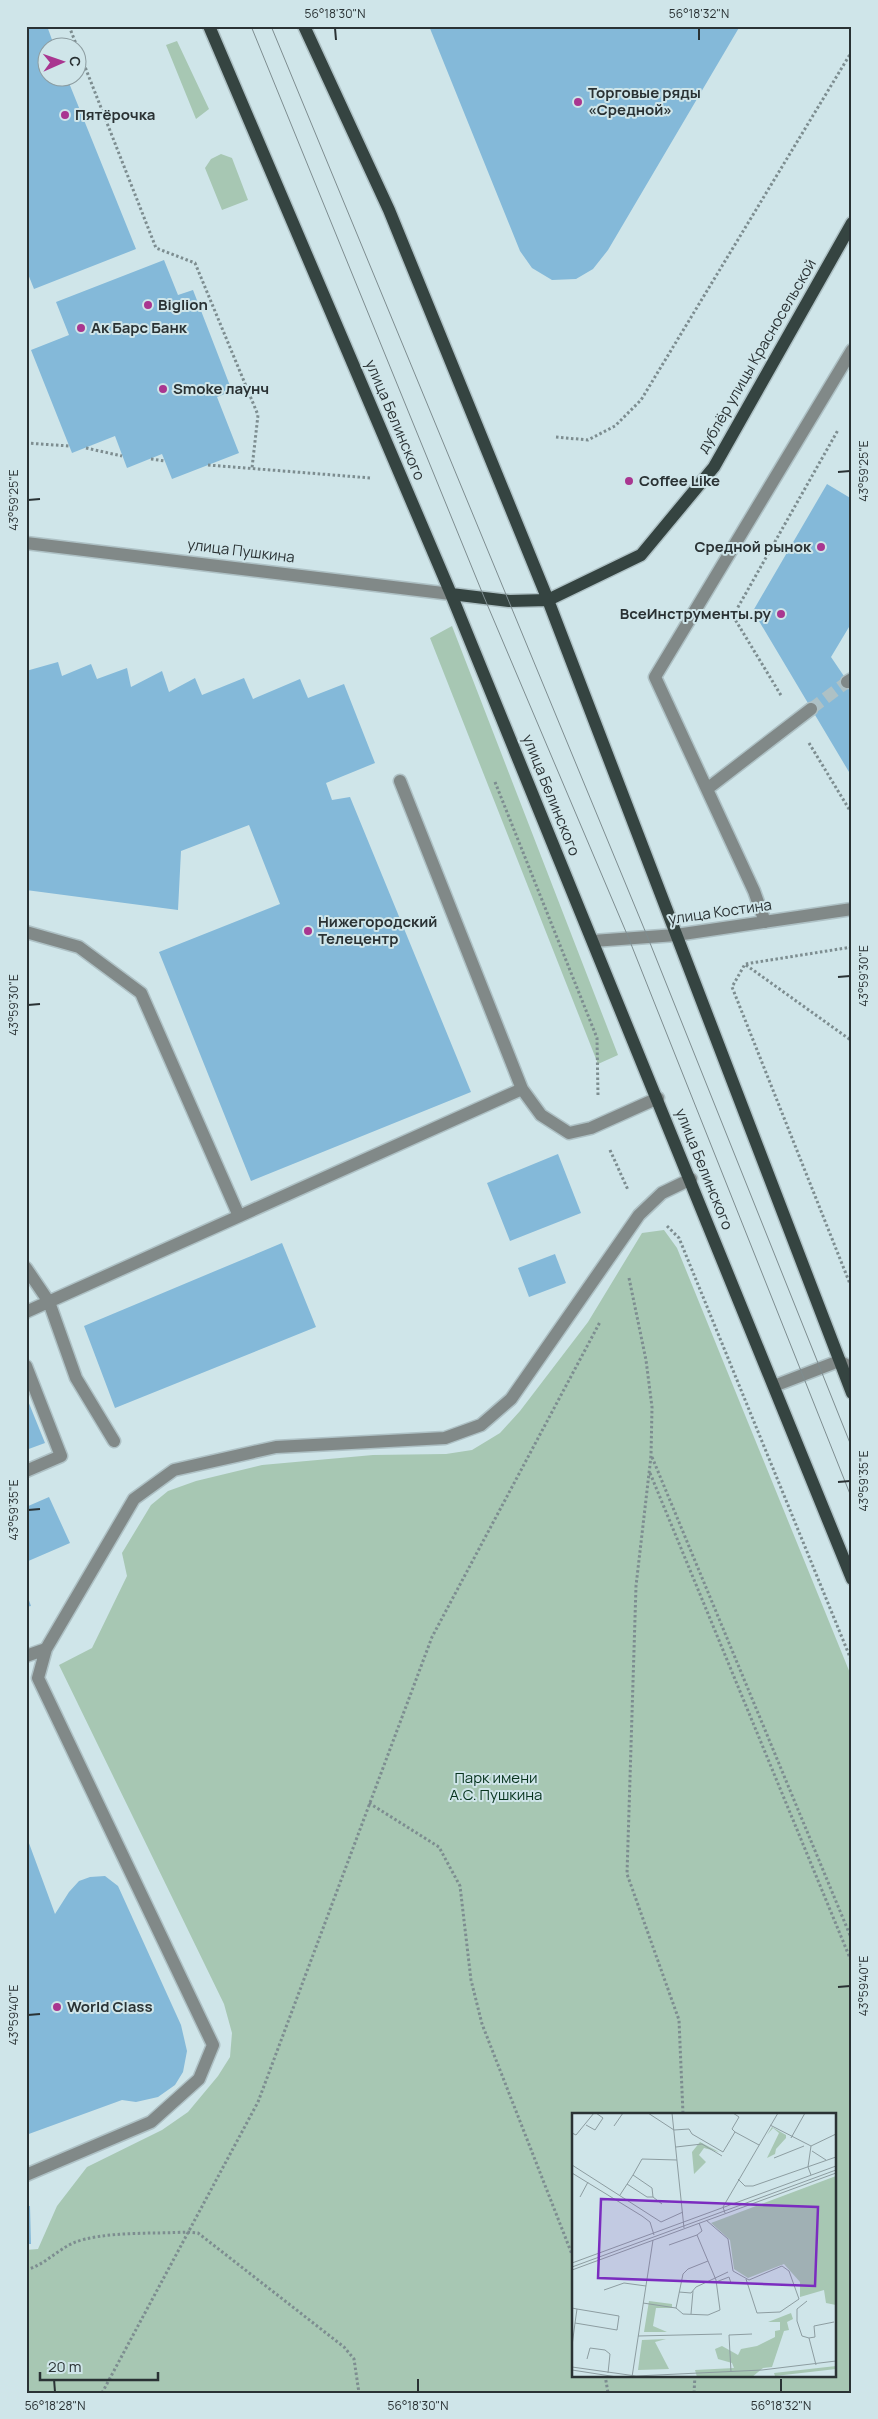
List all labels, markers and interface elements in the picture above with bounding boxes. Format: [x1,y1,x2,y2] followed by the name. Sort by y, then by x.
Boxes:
[305,5,365,22] text: 56°18'30"N
[669,5,729,22] text: 56°18'32"N
[38,38,88,88] north arrow
[66,56,85,67] text: С
[588,82,701,120] place label: Торговые ряды «Средной»
[572,96,584,108] marker: Торговые ряды «Средной»
[75,104,155,125] place label: Пятёрочка
[59,109,71,121] marker: Пятёрочка
[692,255,821,457] street label: дублёр улицы Красносельской
[158,294,208,315] place label: Biglion
[142,299,154,311] marker: Biglion
[91,317,188,338] place label: Ак Барс Банк
[75,322,87,334] marker: Ак Барс Банк
[361,356,430,484] street label: улица Белинского
[173,378,269,399] place label: Smoke лаунч
[157,383,169,395] marker: Smoke лаунч
[855,440,872,502] text: 43°59'25"E
[5,469,22,531] text: 43°59'25"E
[639,470,720,491] place label: Coffee Like
[623,475,635,487] marker: Coffee Like
[186,533,296,568] street label: улица Пушкина
[694,536,812,557] place label: Средной рынок
[815,541,827,553] marker: Средной рынок
[620,603,772,624] place label: ВсеИнструменты.ру
[775,608,787,620] marker: ВсеИнструменты.ру
[517,731,585,859] street label: улица Белинского
[667,894,773,929] street label: улица Костина
[318,911,437,949] place label: Нижегородский Телецентр
[302,925,314,937] marker: Нижегородский Телецентр
[855,945,872,1007] text: 43°59'30"E
[5,974,22,1036] text: 43°59'30"E
[670,1105,738,1233] street label: улица Белинского
[855,1450,872,1512] text: 43°59'35"E
[5,1479,22,1541] text: 43°59'35"E
[450,1767,542,1805] park label: Парк имени А.С. Пушкина
[855,1956,872,2016] text: 43°59'40"E
[5,1985,22,2045] text: 43°59'40"E
[67,1996,153,2017] place label: World Class
[51,2001,63,2013] marker: World Class
[572,2113,836,2376] inset map
[40,2349,158,2381] scale bar
[48,2356,81,2377] text: 20 m
[25,2397,85,2414] text: 56°18'28"N
[388,2397,448,2414] text: 56°18'30"N
[751,2397,811,2414] text: 56°18'32"N

